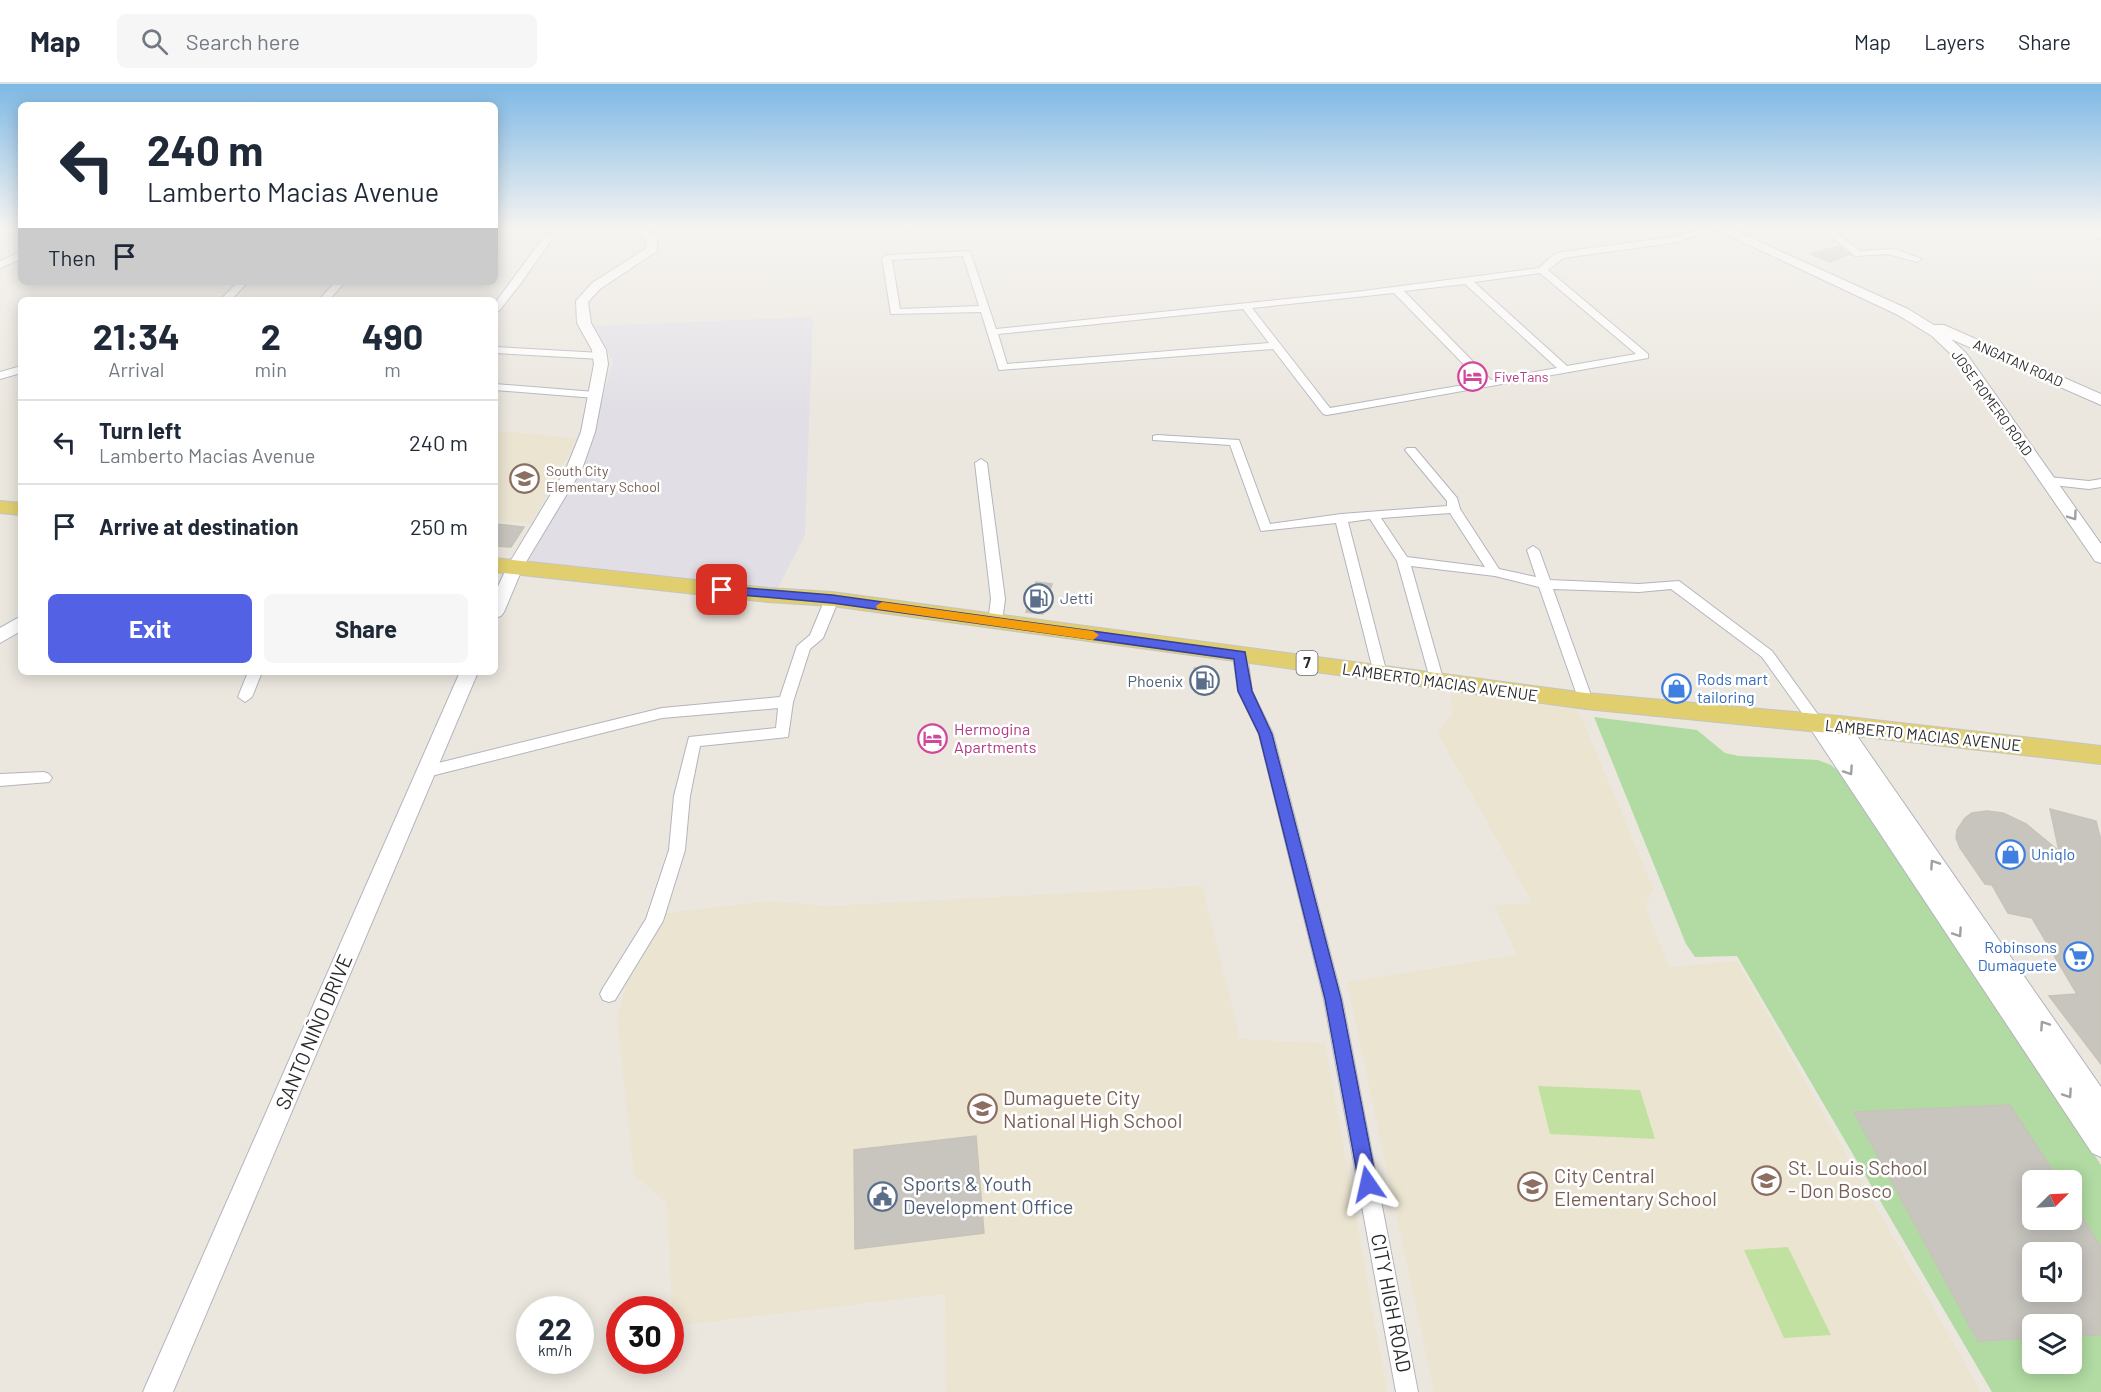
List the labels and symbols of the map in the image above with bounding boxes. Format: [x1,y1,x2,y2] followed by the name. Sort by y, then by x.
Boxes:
[1971,335,2066,390] street label: ANGATAN ROAD
[1948,347,2036,459] street label: JOSE ROMERO ROAD
[1457,361,1489,393] hotel icon: FiveTans
[1494,368,1549,385] place label: FiveTans
[546,462,660,495] place label: South City Elementary School
[509,463,541,495] school or university icon: South City Elementary School
[2066,510,2077,521] one-way arrow
[696,564,747,615] pin
[1023,582,1055,614] fuel station icon: Jetti
[1060,588,1093,607] place label: Jetti
[1296,651,1318,675] road number: 7
[1341,658,1539,705] street label: LAMBERTO MACIAS AVENUE
[1188,665,1220,697] fuel station icon: Phoenix
[1697,669,1768,706] place label: Rods mart tailoring
[1127,671,1183,690] place label: Phoenix
[1660,672,1692,704] shop icon: Rods mart tailoring
[1824,715,2022,754] street label: LAMBERTO MACIAS AVENUE
[954,719,1036,756] place label: Hermogina Apartments
[917,722,949,754] hotel icon: Hermogina Apartments
[1842,765,1854,775] one-way arrow
[1994,838,2026,870] shop icon: Uniqlo
[2031,844,2075,863] place label: Uniqlo
[1930,860,1941,871] one-way arrow
[1951,926,1962,937] one-way arrow
[1978,937,2057,974] place label: Robinsons Dumaguete
[2062,940,2094,972] supermarket icon: Robinsons Dumaguete
[270,950,357,1113] street label: SANTO NIÑO DRIVE
[2040,1021,2051,1032] one-way arrow
[1003,1085,1182,1132] place label: Dumaguete City National High School
[2060,1088,2071,1099] one-way arrow
[966,1093,998,1125] school or university icon: Dumaguete City National High School
[1336,1152,1400,1216] position arrow
[1788,1155,1927,1202] place label: St. Louis School - Don Bosco
[1554,1163,1717,1210] place label: City Central Elementary School
[1751,1164,1783,1196] school or university icon: St. Louis School - Don Bosco
[2022,1170,2082,1230] north arrow
[903,1171,1073,1218] place label: Sports & Youth Development Office
[1517,1171,1549,1203] school or university icon: City Central Elementary School
[866,1180,898,1212] public building icon: Sports & Youth Development Office
[1367,1231,1417,1374] street label: CITY HIGH ROAD
[606,1296,684,1374] speed limit sign: 30

